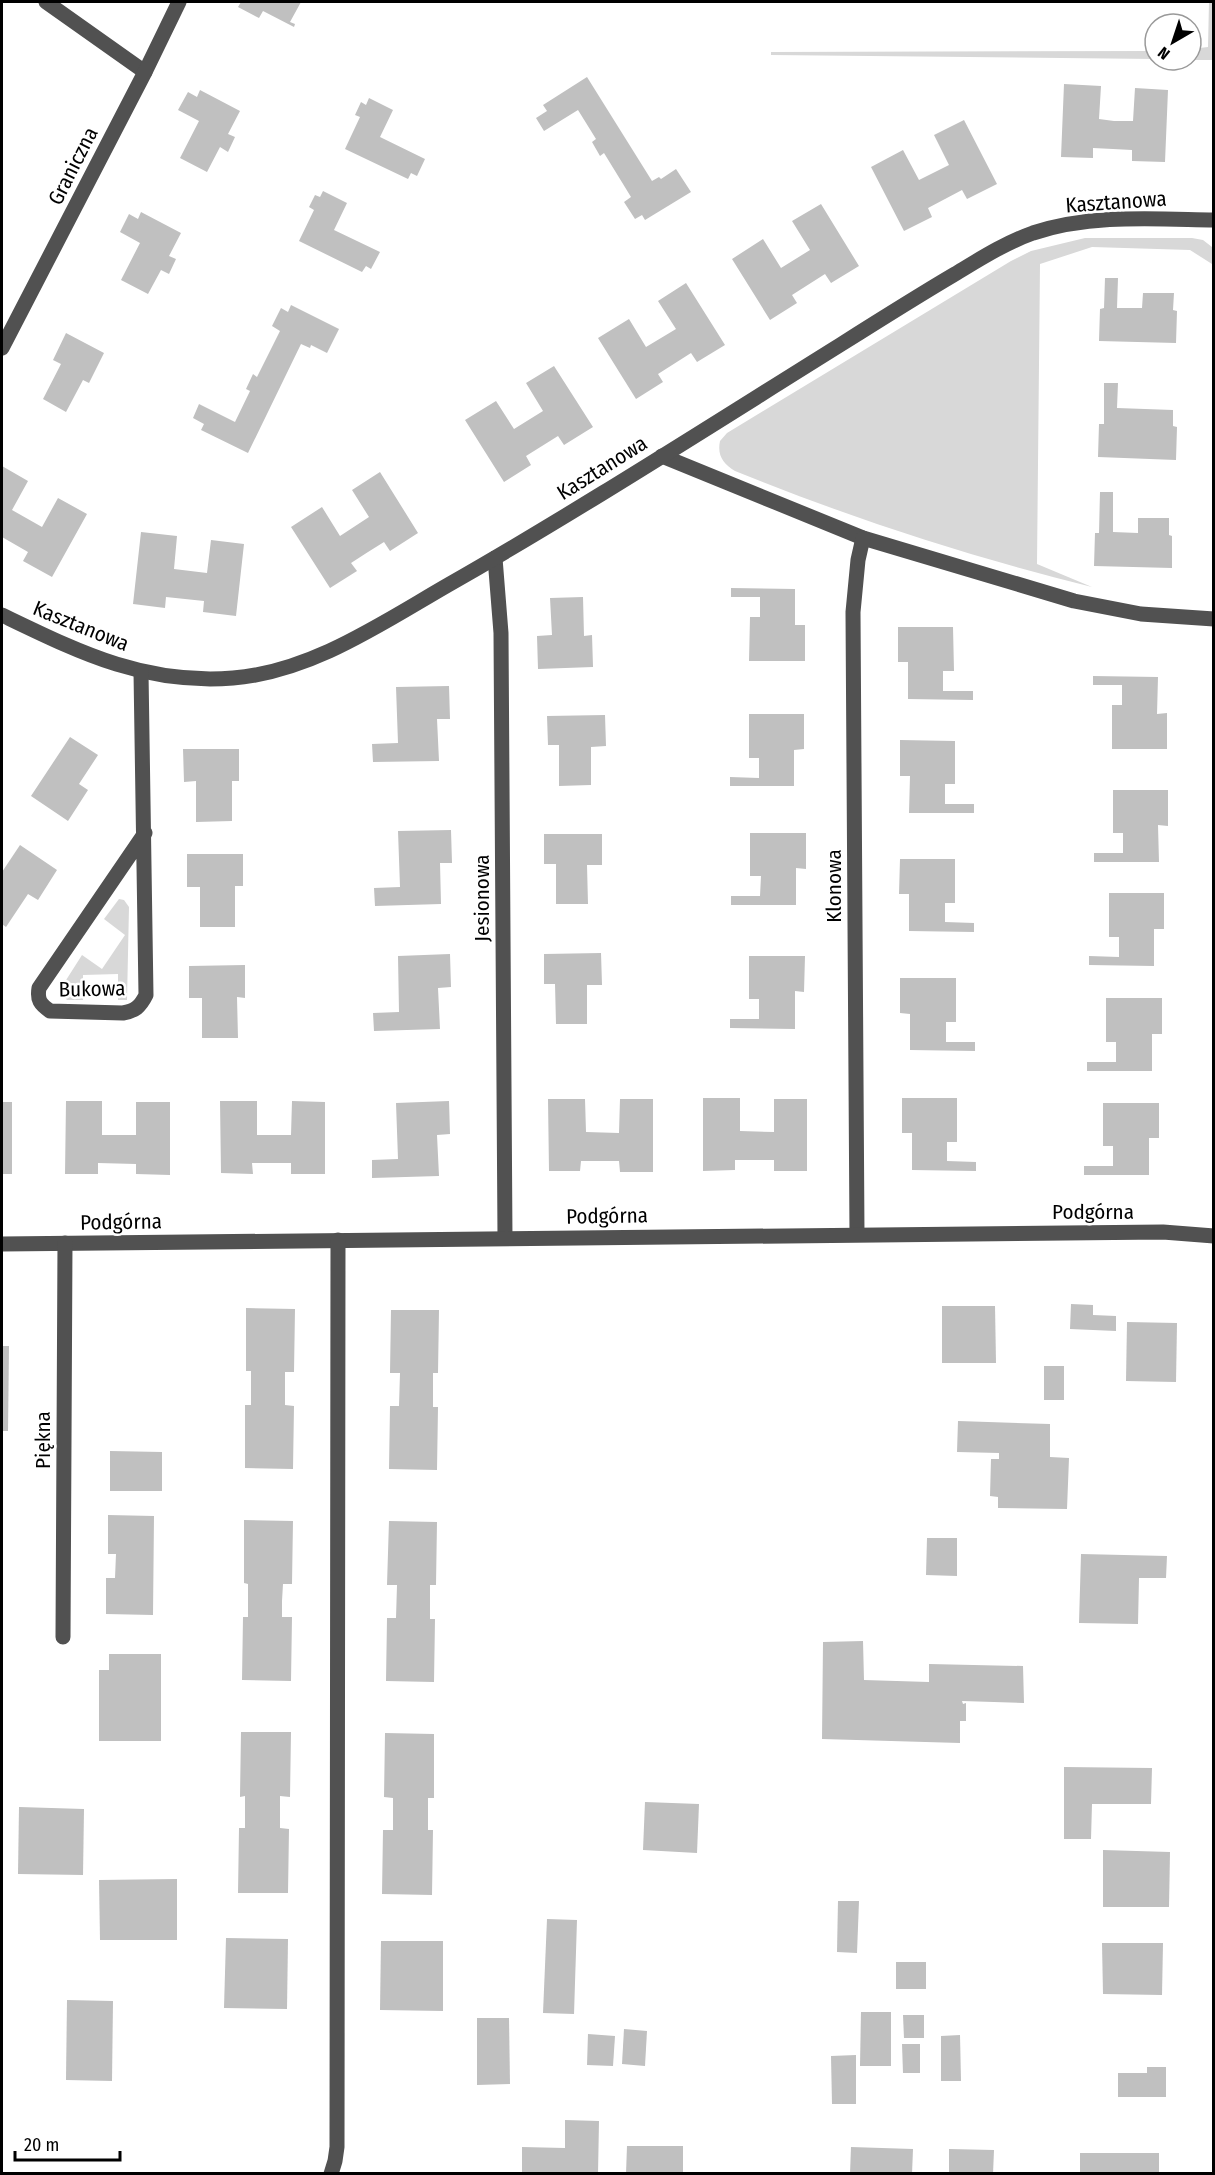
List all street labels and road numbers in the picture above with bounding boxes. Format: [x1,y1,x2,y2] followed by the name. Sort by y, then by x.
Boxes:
[42,123,104,209] street label: Graniczna
[1065,185,1167,219] street label: Kasztanowa
[552,430,652,506] street label: Kasztanowa
[29,595,133,657] street label: Kasztanowa
[821,849,847,923] street label: Klonowa
[469,854,495,942] street label: Jesionowa
[58,975,126,1003] street label: Bukowa
[1052,1199,1134,1225] street label: Podgórna
[566,1202,648,1230] street label: Podgórna
[80,1208,162,1236] street label: Podgórna
[30,1411,56,1469] street label: Piękna

